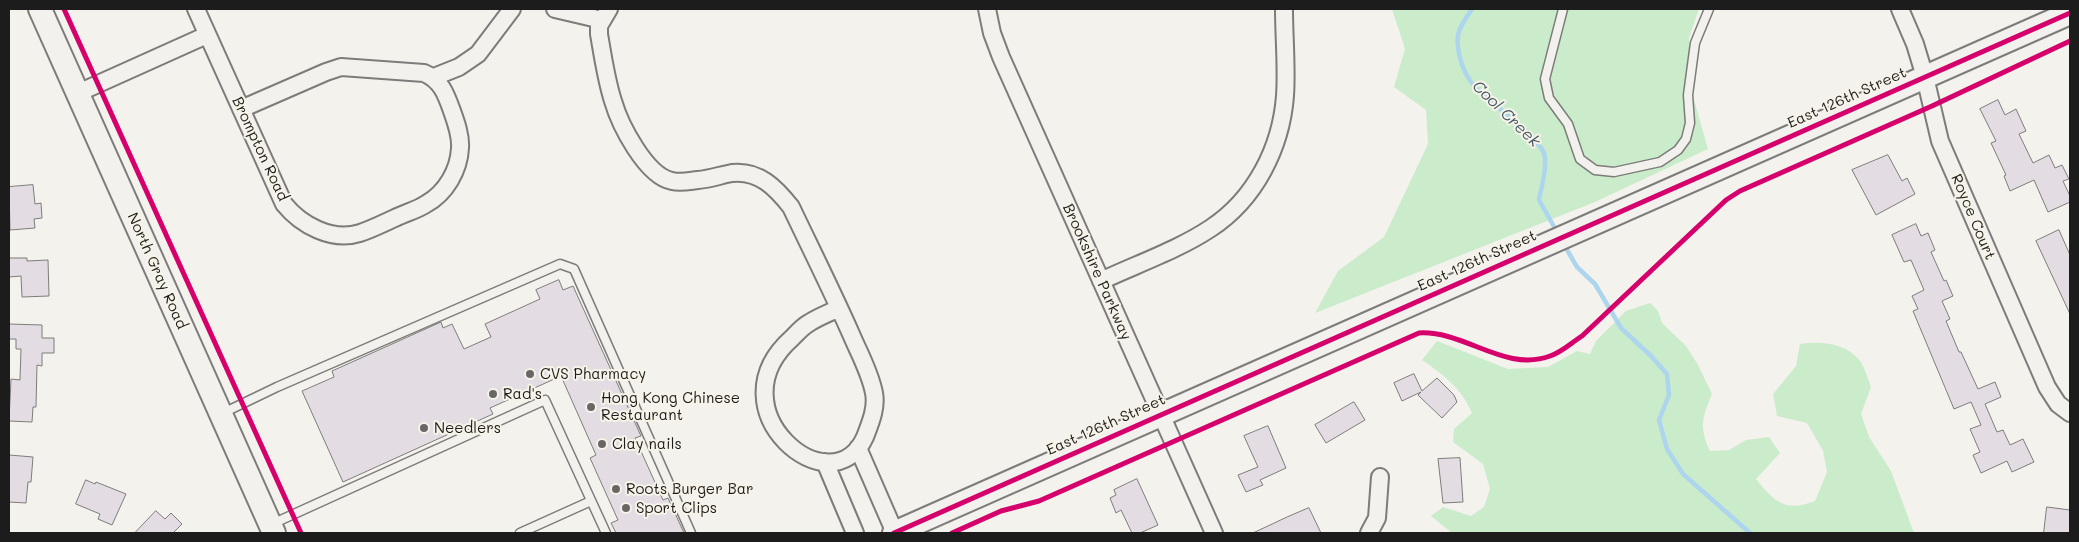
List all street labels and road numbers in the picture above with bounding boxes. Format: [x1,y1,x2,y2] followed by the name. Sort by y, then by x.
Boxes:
[1785,64,1909,132] street label: East 126th Street
[228,94,292,204] street label: Brompton Road
[1947,172,1999,262] street label: Royce Court
[1059,201,1135,343] street label: Brookshire Parkway
[123,210,191,332] street label: North Gray Road
[1415,227,1539,295] street label: East 126th Street
[1044,391,1168,459] street label: East 126th Street

